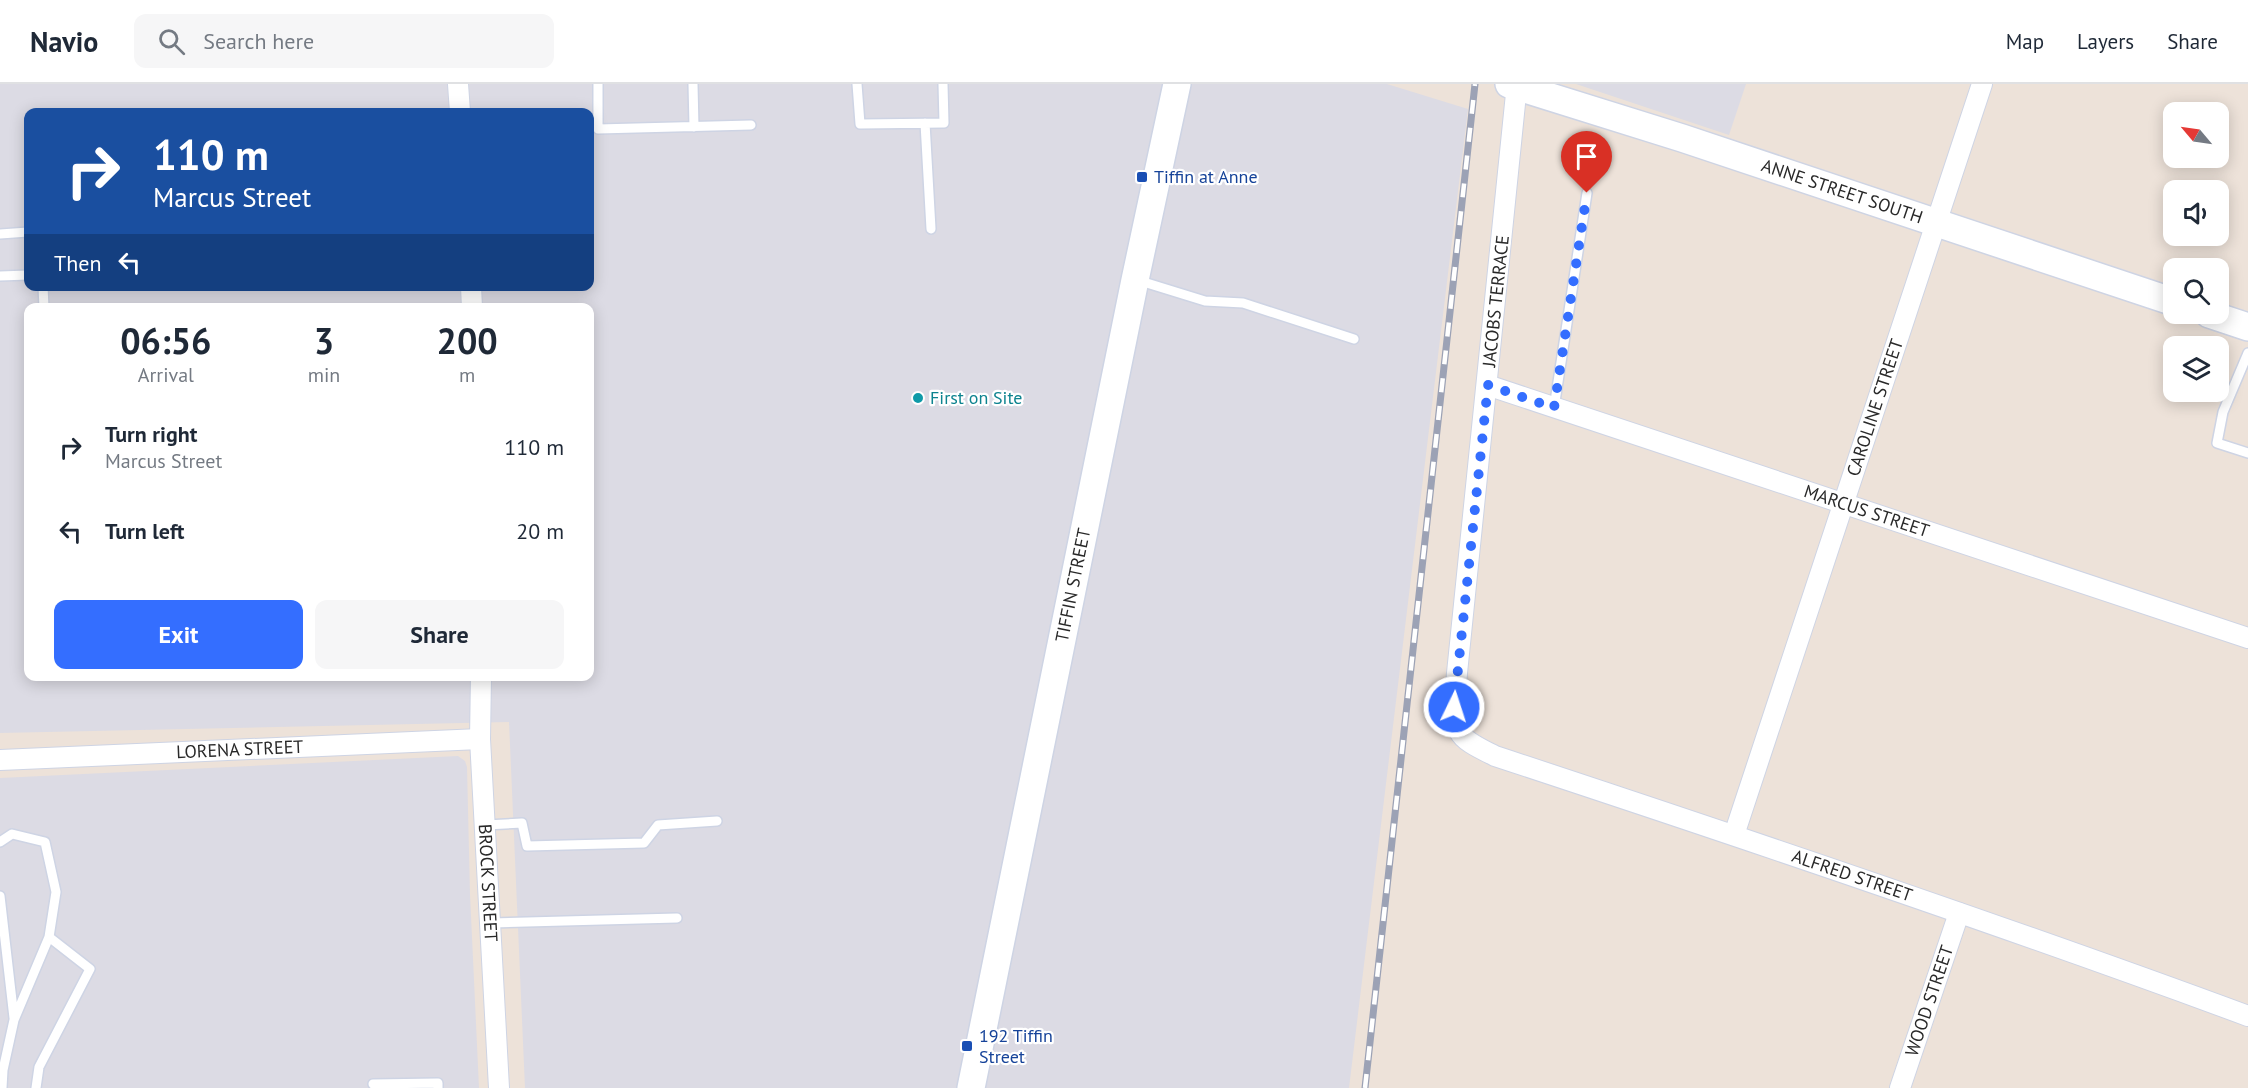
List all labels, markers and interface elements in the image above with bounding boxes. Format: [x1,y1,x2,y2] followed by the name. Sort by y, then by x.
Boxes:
[134,14,554,68] search box
[30,23,98,60] text: Navio
[155,25,188,58] icon: search
[203,27,314,55] text: Search here
[2006,28,2044,55] text: Map
[2077,28,2134,55] text: Layers
[2167,28,2218,55] text: Share
[2163,102,2229,168] north arrow
[2163,102,2229,402] map controls
[153,127,269,182] text: 110 m
[1561,131,1612,193] pin
[54,132,132,210] icon: right
[1570,140,1603,173] icon: arrive
[1759,153,1926,228] street label: ANNE STREET SOUTH
[1154,165,1258,188] place label: Tiffin at Anne
[1135,170,1149,184] marker: Tiffin at Anne
[153,180,311,214] text: Marcus Street
[2163,180,2229,246] button: sound
[1477,234,1514,369] street label: JACOBS TERRACE
[113,246,146,279] icon: left
[54,249,101,277] text: Then
[2163,258,2229,324] button: search
[120,317,212,364] text: 06:56
[314,317,334,364] text: 3
[437,317,498,364] text: 200
[1841,336,1908,479] street label: CAROLINE STREET
[2163,336,2229,402] button: layers
[138,362,194,388] text: Arrival
[308,362,340,388] text: min
[459,362,475,388] text: m
[930,386,1022,409] place label: First on Site
[911,391,925,405] marker: First on Site
[105,420,197,448] text: Turn right
[54,431,87,464] icon: right
[504,433,564,461] text: 110 m
[105,448,222,474] text: Marcus Street
[1801,479,1932,542] street label: MARCUS STREET
[54,515,87,548] icon: left
[105,517,185,545] text: Turn left
[516,517,564,545] text: 20 m
[1050,526,1095,644] street label: TIFFIN STREET
[54,600,303,669] button: Exit
[315,600,564,669] button: Share
[1422,675,1486,739] position arrow
[176,735,304,763] street label: LORENA STREET
[474,823,503,942] street label: BROCK STREET
[1789,844,1916,906] street label: ALFRED STREET
[1900,942,1958,1059] street label: WOOD STREET
[979,1024,1053,1068] place label: 192 Tiffin Street
[960,1039,974,1053] marker: 192 Tiffin Street

